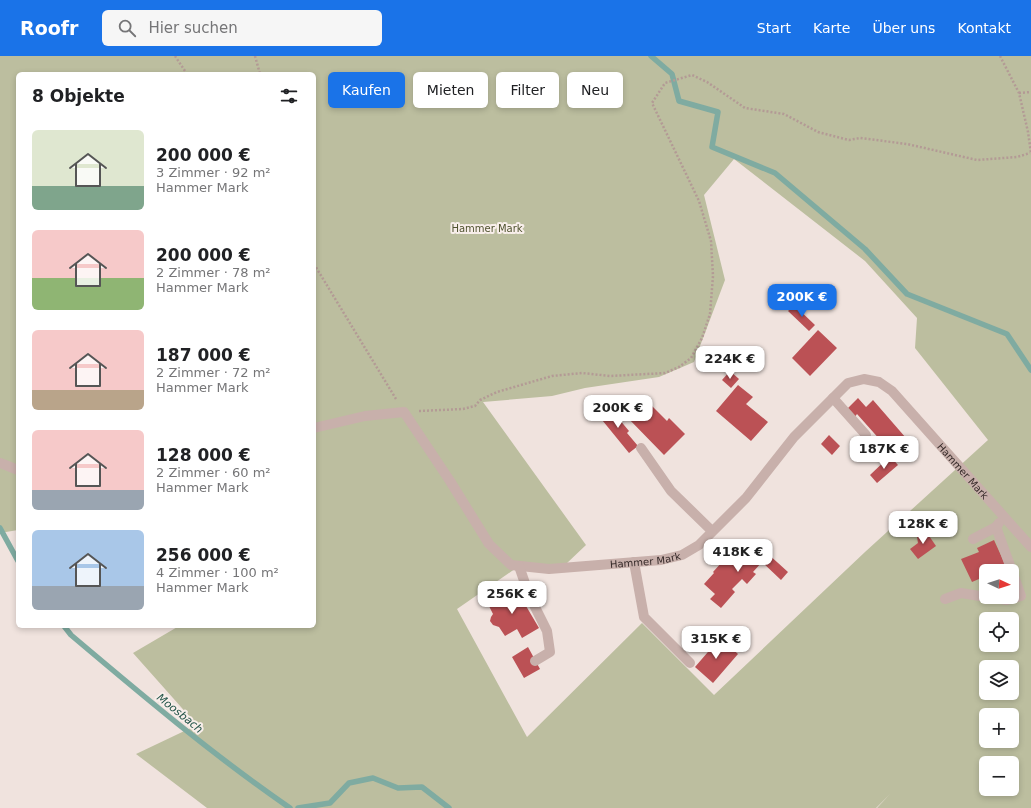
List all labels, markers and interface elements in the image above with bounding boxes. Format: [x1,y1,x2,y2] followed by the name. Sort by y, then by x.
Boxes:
[102,10,382,46] search box
[20,17,78,39] text: Roofr
[116,17,138,39] icon: search
[148,19,238,37] text: Hier suchen
[757,20,791,36] text: Start
[813,20,850,36] text: Karte
[872,20,935,36] text: Über uns
[957,20,1011,36] text: Kontakt
[328,72,405,108] chip: Kaufen
[413,72,488,108] chip: Mieten
[496,72,559,108] chip: Filter
[567,72,623,108] chip: Neu
[278,85,300,107] icon: filters
[32,86,125,106] text: 8 Objekte
[156,145,251,165] text: 200 000 €
[64,146,112,194] icon: home
[156,165,271,180] text: 3 Zimmer · 92 m²
[156,180,249,195] text: Hammer Mark
[451,223,523,234] park label: Hammer Mark
[156,245,251,265] text: 200 000 €
[64,246,112,294] icon: home
[156,265,271,280] text: 2 Zimmer · 78 m²
[156,280,249,295] text: Hammer Mark
[769,284,835,318] pin: 200K €
[777,289,827,304] text: 200K €
[156,345,251,365] text: 187 000 €
[64,346,112,394] icon: home
[697,346,763,380] pin: 224K €
[705,351,755,366] text: 224K €
[156,365,271,380] text: 2 Zimmer · 72 m²
[156,380,249,395] text: Hammer Mark
[585,395,651,429] pin: 200K €
[593,400,643,415] text: 200K €
[851,436,917,470] pin: 187K €
[859,441,909,456] text: 187K €
[935,441,991,502] street label: Hammer Mark
[156,445,251,465] text: 128 000 €
[64,446,112,494] icon: home
[156,465,271,480] text: 2 Zimmer · 60 m²
[156,480,249,495] text: Hammer Mark
[890,511,956,545] pin: 128K €
[898,516,948,531] text: 128K €
[705,539,771,573] pin: 418K €
[713,544,763,559] text: 418K €
[156,545,251,565] text: 256 000 €
[64,546,112,594] icon: home
[609,550,682,570] street label: Hammer Mark
[979,564,1019,604] north arrow
[979,564,1019,796] map controls
[156,565,279,580] text: 4 Zimmer · 100 m²
[156,580,249,595] text: Hammer Mark
[479,581,545,615] pin: 256K €
[487,586,537,601] text: 256K €
[979,612,1019,652] button: locate
[683,626,749,660] pin: 315K €
[691,631,741,646] text: 315K €
[979,660,1019,700] button: layers
[154,691,205,736] water label: Moosbach
[979,708,1019,748] button: +
[979,756,1019,796] button: −

